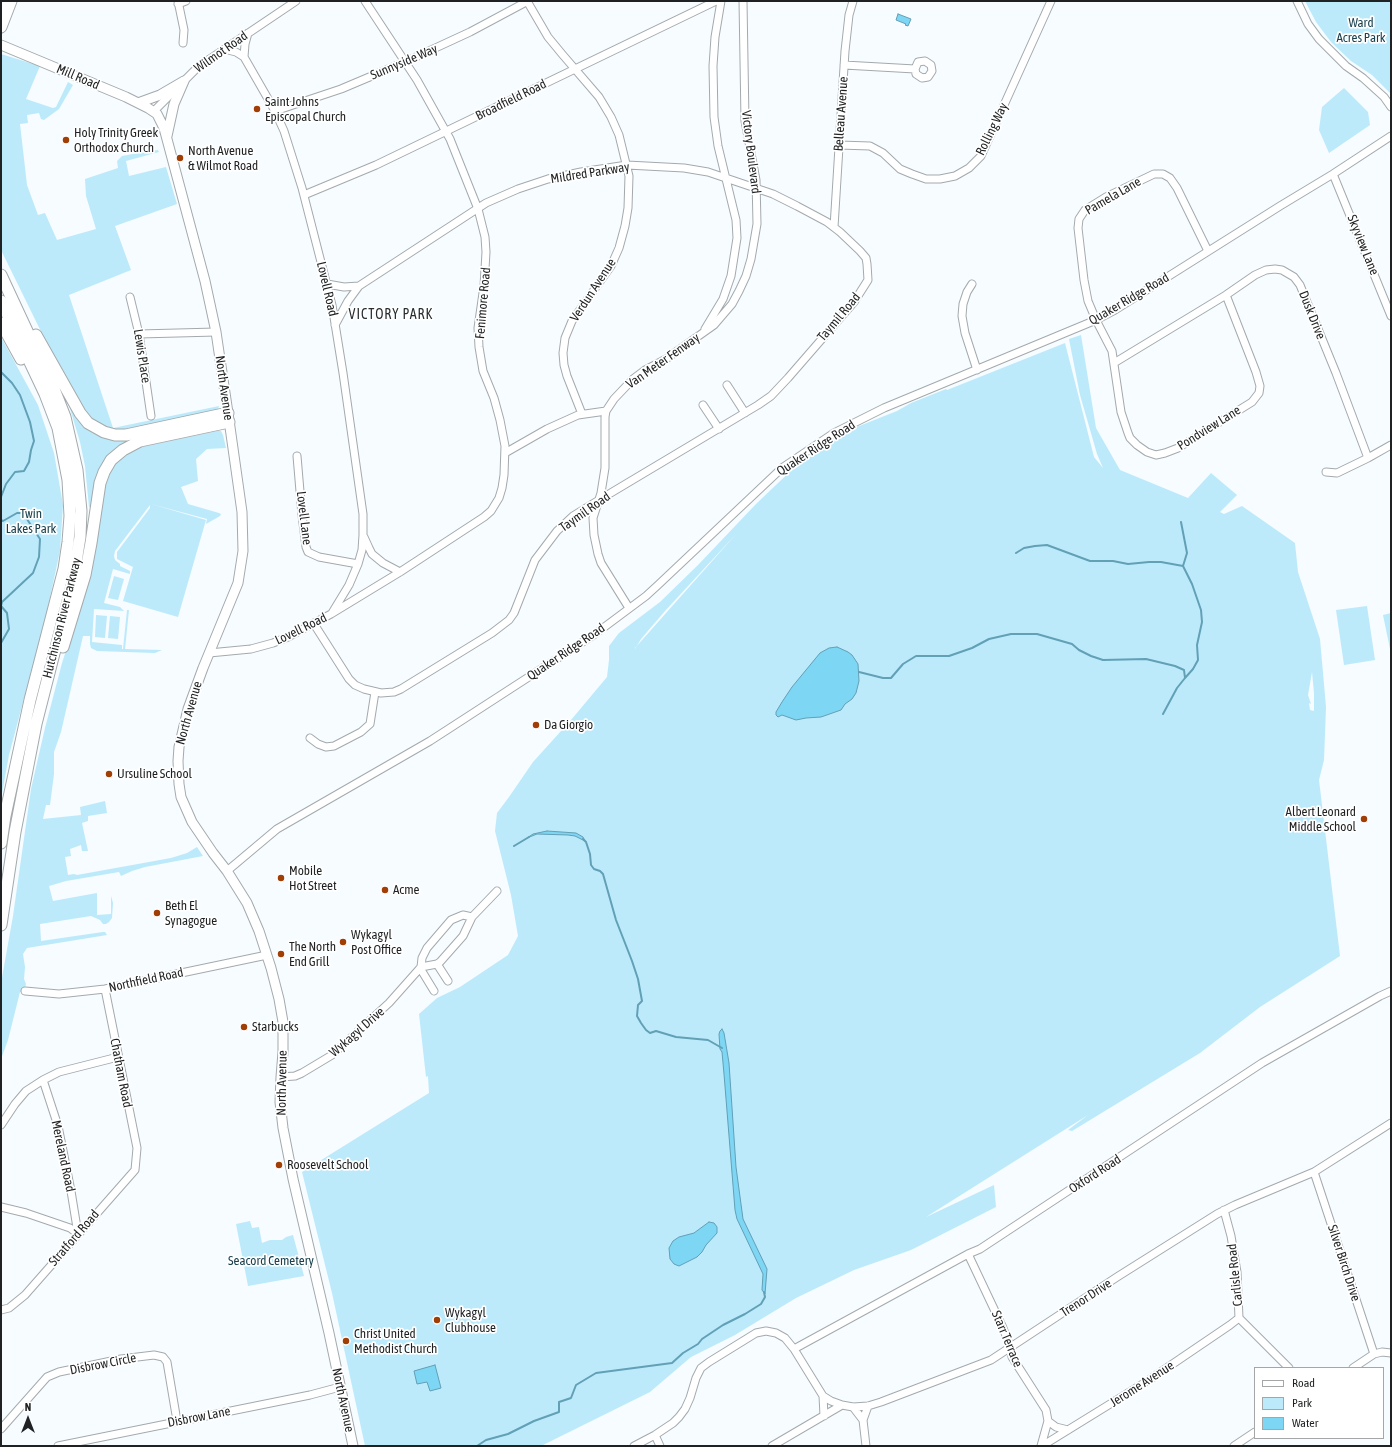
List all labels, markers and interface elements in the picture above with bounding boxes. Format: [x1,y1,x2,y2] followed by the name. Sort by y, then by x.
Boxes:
[1337,15,1385,46] park label: Ward Acres Park
[191,28,251,76] street label: Wilmot Road
[368,41,440,83] street label: Sunnyside Way
[54,61,102,93] street label: Mill Road
[473,76,549,124] street label: Broadfield Road
[831,76,851,152] street label: Belleau Avenue
[265,94,346,125] place label: Saint Johns Episcopal Church
[973,100,1011,158] street label: Rolling Way
[252,104,262,114] marker: Saint Johns Episcopal Church
[738,109,764,195] street label: Victory Boulevard
[74,125,158,156] place label: Holy Trinity Greek Orthodox Church
[61,135,71,145] marker: Holy Trinity Greek Orthodox Church
[188,143,258,174] place label: North Avenue & Wilmot Road
[175,153,185,163] marker: North Avenue & Wilmot Road
[550,159,630,187] street label: Mildred Parkway
[1082,174,1144,218] street label: Pamela Lane
[1344,213,1382,277] street label: Skyview Lane
[567,255,619,325] street label: Verdun Avenue
[313,260,341,318] street label: Lovell Road
[472,266,494,340] street label: Fenimore Road
[1086,270,1172,328] street label: Quaker Ridge Road
[1295,288,1329,342] street label: Dusk Drive
[814,290,864,344] street label: Taymil Road
[349,307,433,323] district label: VICTORY PARK
[130,328,154,384] street label: Lewis Place
[623,330,703,392] street label: Van Meter Fenway
[212,355,236,421] street label: North Avenue
[1174,402,1244,454] street label: Pondview Lane
[774,417,858,479] street label: Quaker Ridge Road
[557,489,613,535] street label: Taymil Road
[293,490,315,546] street label: Lovell Lane
[6,506,56,537] park label: Twin Lakes Park
[39,556,85,680] street label: Hutchinson River Parkway
[273,610,329,648] street label: Lovell Road
[524,620,608,684] street label: Quaker Ridge Road
[173,679,205,747] street label: North Avenue
[544,717,593,733] place label: Da Giorgio
[531,720,541,730] marker: Da Giorgio
[117,766,192,782] place label: Ursuline School
[104,769,114,779] marker: Ursuline School
[1286,804,1356,835] place label: Albert Leonard Middle School
[1359,814,1369,824] marker: Albert Leonard Middle School
[289,863,337,894] place label: Mobile Hot Street
[276,873,286,883] marker: Mobile Hot Street
[393,882,419,898] place label: Acme
[380,885,390,895] marker: Acme
[165,898,217,929] place label: Beth El Synagogue
[152,908,162,918] marker: Beth El Synagogue
[351,927,402,958] place label: Wykagyl Post Office
[338,937,348,947] marker: Wykagyl Post Office
[289,939,336,970] place label: The North End Grill
[276,949,286,959] marker: The North End Grill
[107,964,185,996] street label: Northfield Road
[326,1004,388,1060] street label: Wykagyl Drive
[252,1019,299,1035] place label: Starbucks
[239,1022,249,1032] marker: Starbucks
[107,1037,135,1109] street label: Chatham Road
[274,1050,290,1116] street label: North Avenue
[48,1119,78,1193] street label: Mereland Road
[1066,1151,1124,1197] street label: Oxford Road
[287,1157,368,1173] place label: Roosevelt School
[274,1160,284,1170] marker: Roosevelt School
[46,1207,102,1269] street label: Stratford Road
[1324,1223,1364,1303] street label: Silver Birch Drive
[1224,1243,1246,1307] street label: Carlisle Road
[228,1253,314,1269] park label: Seacord Cemetery
[1057,1276,1115,1320] street label: Trenor Drive
[445,1305,496,1336] place label: Wykagyl Clubhouse
[988,1308,1026,1370] street label: Starr Terrace
[432,1315,442,1325] marker: Wykagyl Clubhouse
[354,1326,437,1357] place label: Christ United Methodist Church
[341,1336,351,1346] marker: Christ United Methodist Church
[69,1350,137,1378] street label: Disbrow Circle
[1107,1358,1177,1410] street label: Jerome Avenue
[329,1366,357,1434] street label: North Avenue
[1254,1367,1384,1439] legend
[1292,1376,1315,1390] text: Road
[1292,1396,1312,1410] text: Park
[8,1399,48,1439] north arrow
[25,1401,31,1413] text: N
[166,1403,232,1431] street label: Disbrow Lane
[1292,1416,1318,1430] text: Water

